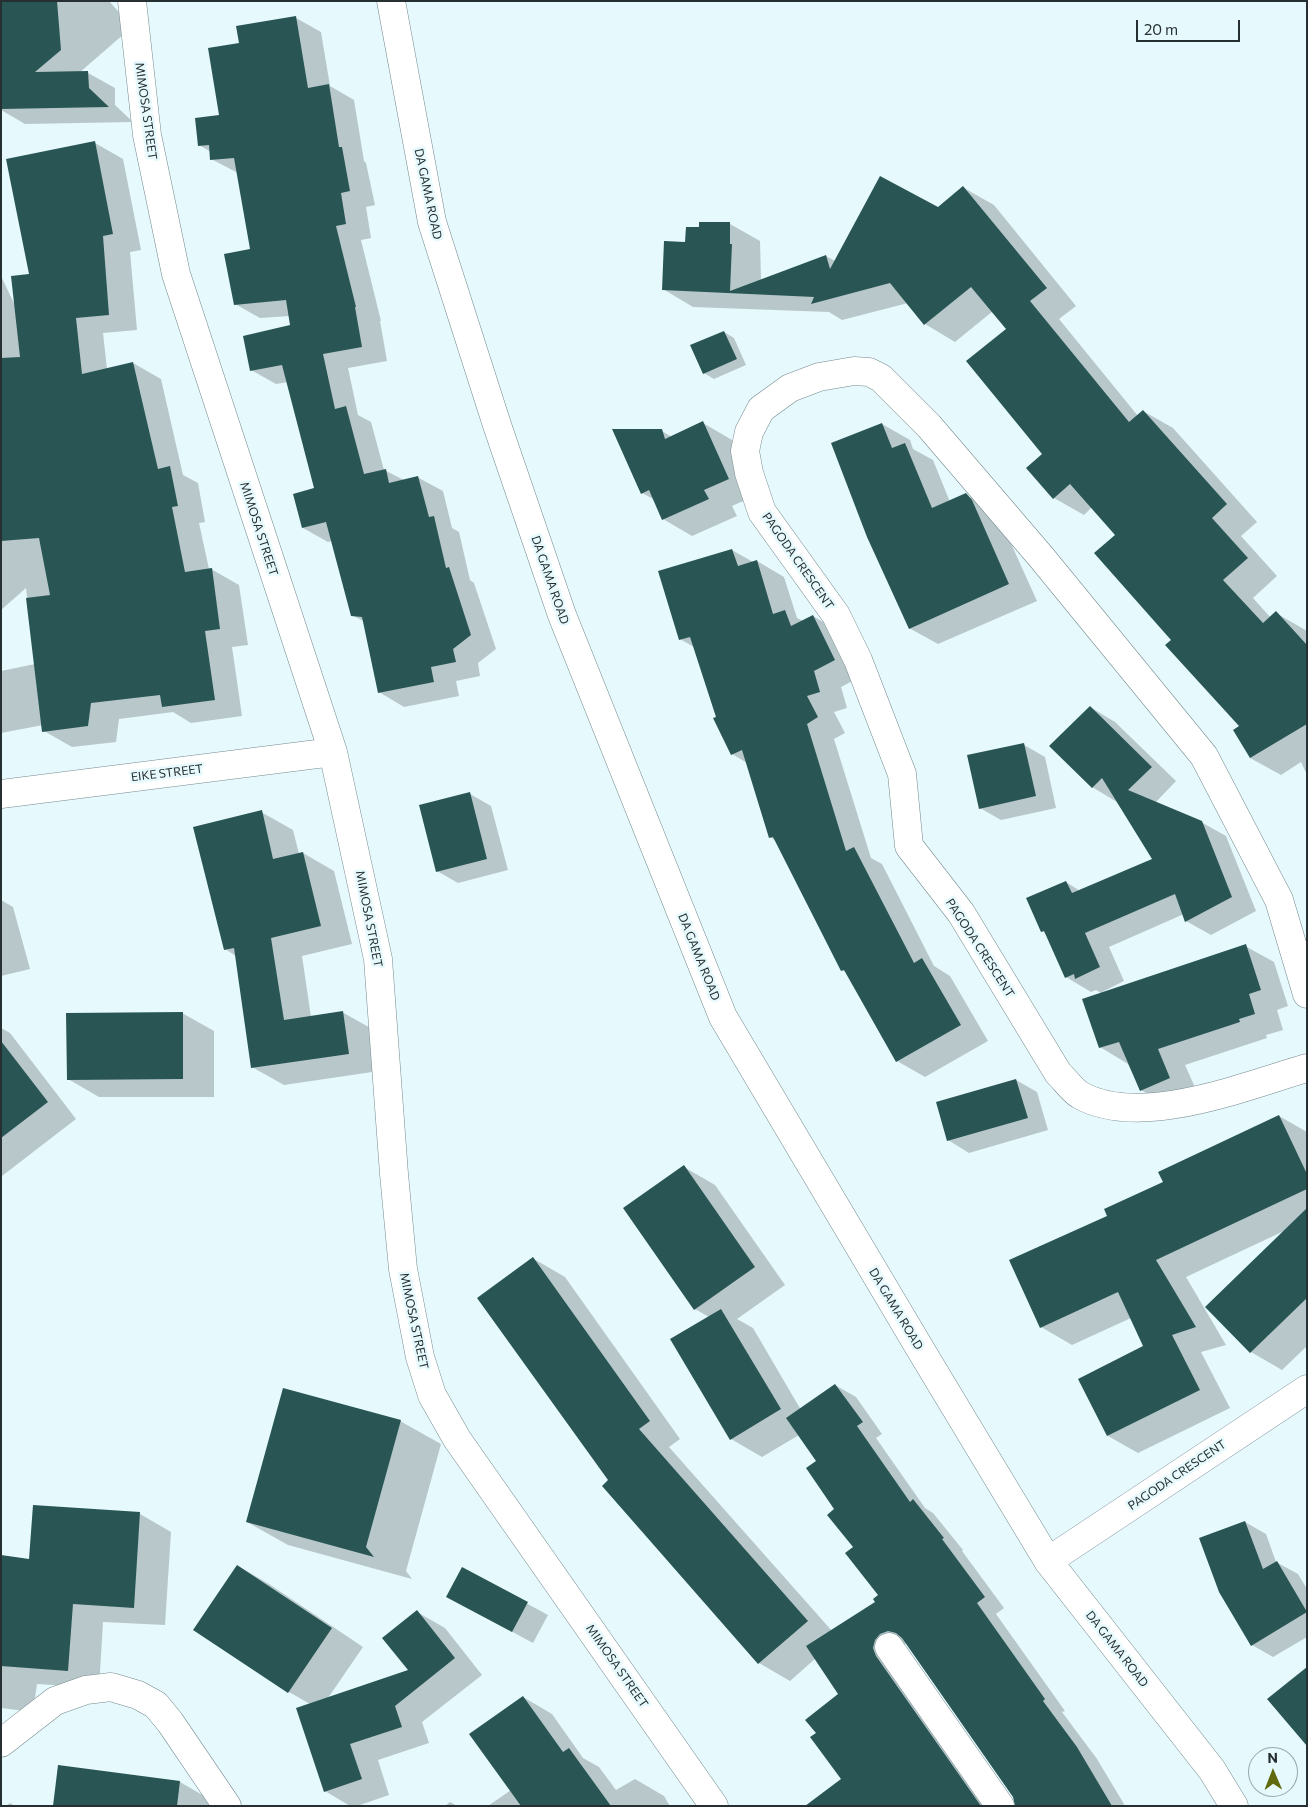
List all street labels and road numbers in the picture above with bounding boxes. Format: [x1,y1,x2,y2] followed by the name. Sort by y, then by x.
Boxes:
[132,61,160,161] street label: MIMOSA STREET
[411,147,445,241] street label: DA GAMA ROAD
[237,480,281,578] street label: MIMOSA STREET
[759,510,837,612] street label: PAGODA CRESCENT
[528,534,572,626] street label: DA GAMA ROAD
[130,761,204,785] street label: EIKE STREET
[353,869,385,969] street label: MIMOSA STREET
[943,896,1017,1000] street label: PAGODA CRESCENT
[675,911,723,1003] street label: DA GAMA ROAD
[866,1266,926,1352] street label: DA GAMA ROAD
[397,1272,431,1370] street label: MIMOSA STREET
[1125,1437,1229,1513] street label: PAGODA CRESCENT
[1083,1608,1151,1690] street label: DA GAMA ROAD
[583,1622,651,1710] street label: MIMOSA STREET

